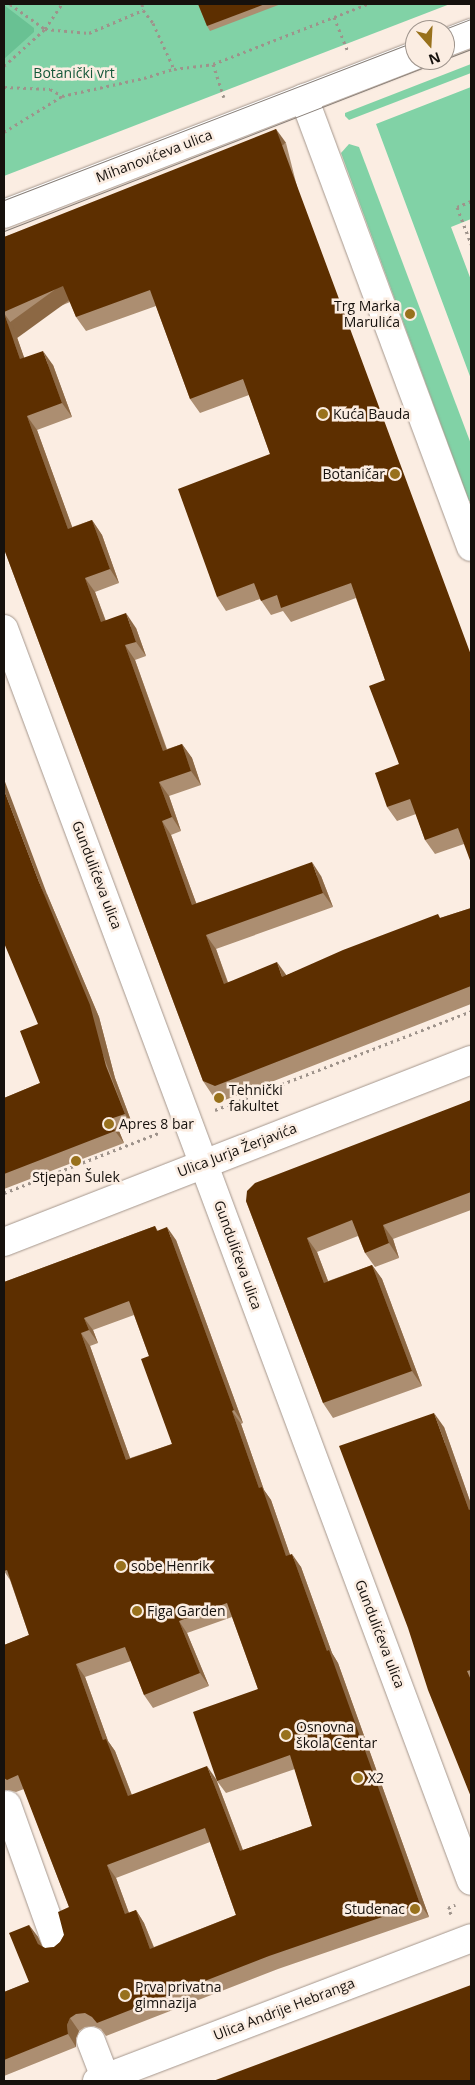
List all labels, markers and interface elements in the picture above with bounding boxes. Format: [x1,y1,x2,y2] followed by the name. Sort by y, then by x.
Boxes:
[405,20,455,70] north arrow
[426,48,443,70] text: N
[33,65,115,81] park label: Botanički vrt
[94,126,214,186] street label: Mihanovićeva ulica
[334,298,400,331] place label: Trg Marka Marulića
[404,308,416,320] marker: Trg Marka Marulića
[333,406,410,422] place label: Kuća Bauda
[317,408,329,420] marker: Kuća Bauda
[322,466,385,482] place label: Botaničar
[389,468,401,480] marker: Botaničar
[69,818,125,932] street label: Gundulićeva ulica
[229,1082,283,1114] place label: Tehnički fakultet
[213,1092,225,1104] marker: Tehnički fakultet
[119,1116,194,1132] place label: Apres 8 bar
[103,1118,115,1130] marker: Apres 8 bar
[175,1120,299,1180] street label: Ulica Jurja Žerjavića
[70,1155,82,1167] marker: Stjepan Šulek
[32,1169,120,1185] place label: Stjepan Šulek
[210,1198,266,1312] street label: Gundulićeva ulica
[131,1558,210,1574] place label: sobe Henrik
[115,1560,127,1572] marker: sobe Henrik
[352,1577,408,1691] street label: Gundulićeva ulica
[147,1603,225,1619] place label: Figa Garden
[131,1605,143,1617] marker: Figa Garden
[296,1719,377,1751] place label: Osnovna škola Centar
[280,1729,292,1741] marker: Osnovna škola Centar
[368,1770,384,1786] place label: X2
[352,1772,364,1784] marker: X2
[344,1901,405,1917] place label: Studenac
[409,1903,421,1915] marker: Studenac
[211,1974,357,2044] street label: Ulica Andrije Hebranga
[135,1979,222,2011] place label: Prva privatna gimnazija
[119,1989,131,2001] marker: Prva privatna gimnazija

